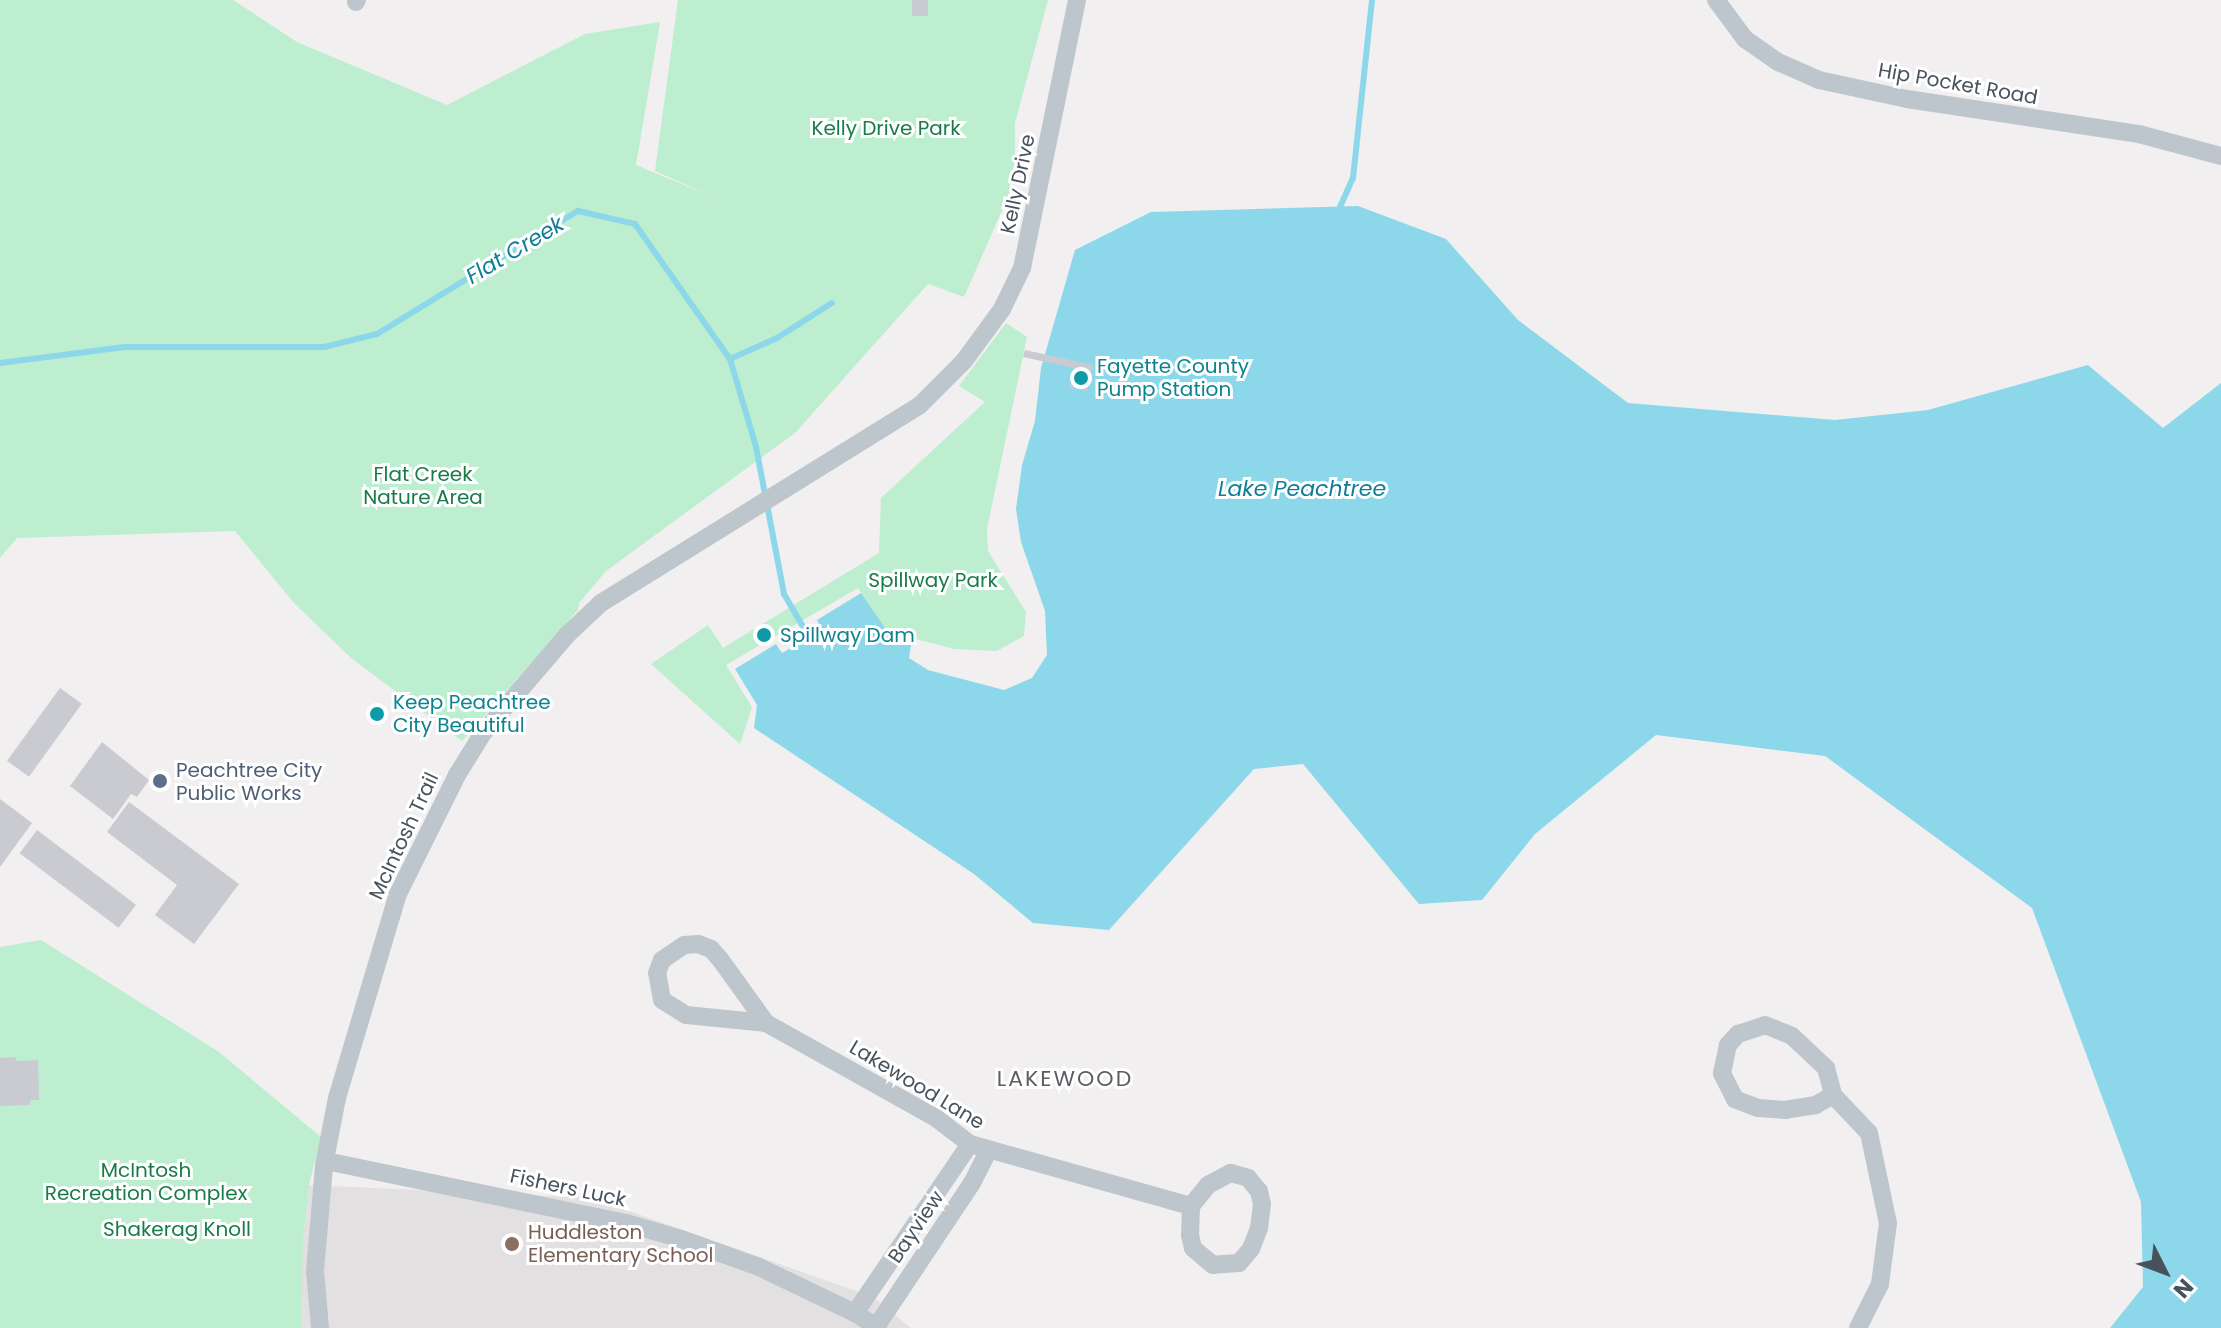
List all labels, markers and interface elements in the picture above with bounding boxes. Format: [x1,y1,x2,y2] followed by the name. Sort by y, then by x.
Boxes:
[1876,58,2040,110] street label: Hip Pocket Road
[811,116,961,140] park label: Kelly Drive Park
[996,132,1040,236] street label: Kelly Drive
[461,210,569,290] water label: Flat Creek
[1097,354,1249,401] place label: Fayette County Pump Station
[1072,369,1090,387] marker: Fayette County Pump Station
[363,462,483,509] park label: Flat Creek Nature Area
[1218,476,1386,502] water label: Lake Peachtree
[868,568,998,592] park label: Spillway Park
[780,623,915,647] place label: Spillway Dam
[755,626,773,644] marker: Spillway Dam
[393,690,551,737] place label: Keep Peachtree City Beautiful
[368,705,386,723] marker: Keep Peachtree City Beautiful
[176,758,322,805] place label: Peachtree City Public Works
[364,769,444,903] street label: McIntosh Trail
[151,772,169,790] marker: Peachtree City Public Works
[845,1035,989,1135] street label: Lakewood Lane
[997,1066,1133,1092] district label: LAKEWOOD
[45,1158,247,1205] park label: McIntosh Recreation Complex
[508,1164,628,1212] street label: Fishers Luck
[883,1186,949,1268] street label: Bayview
[103,1217,251,1241] park label: Shakerag Knoll
[528,1220,713,1267] place label: Huddleston Elementary School
[2125,1232,2205,1312] north arrow
[503,1235,521,1253] marker: Huddleston Elementary School
[2166,1272,2200,1305] text: N

